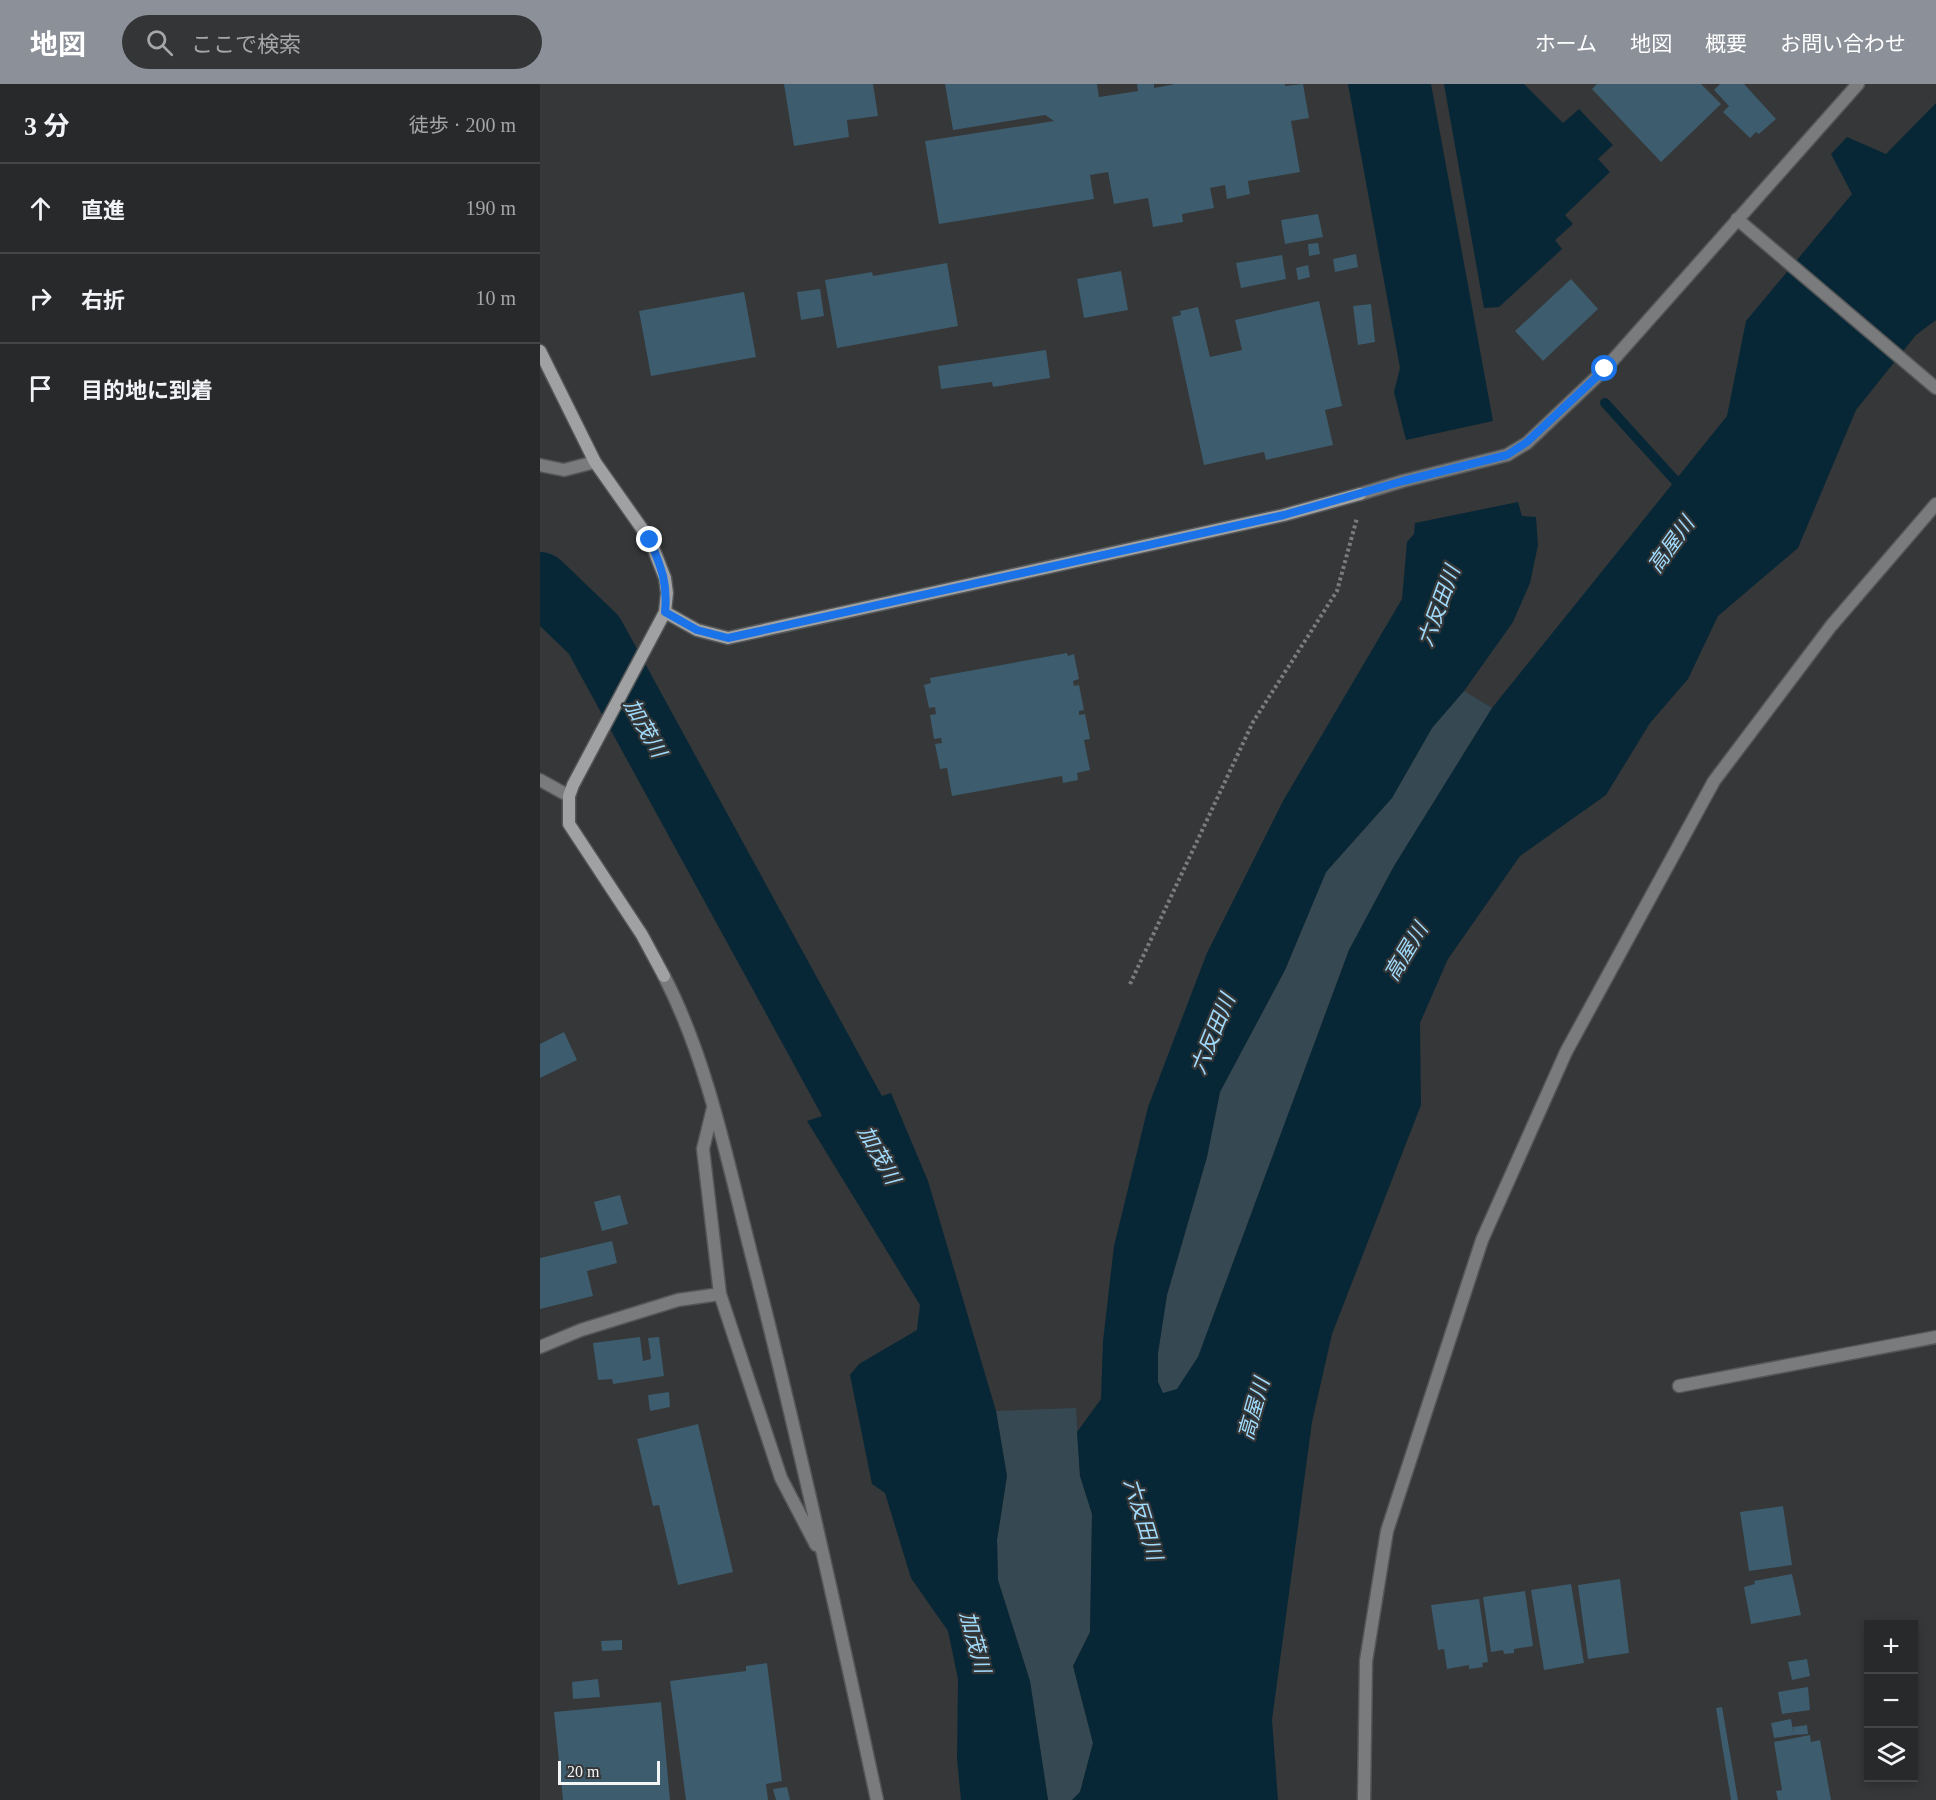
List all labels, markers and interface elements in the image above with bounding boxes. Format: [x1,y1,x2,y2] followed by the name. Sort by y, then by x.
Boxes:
[122,15,542,69] search box
[143,26,176,59] icon: search
[30,29,86,60] text: 地図
[191,32,301,57] text: ここで検索
[1535,32,1597,56] text: ホーム
[1630,32,1672,56] text: 地図
[1705,32,1747,56] text: 概要
[1780,32,1906,56] text: お問い合わせ
[24,112,70,141] text: 3 分
[409,114,516,136] text: 徒歩 · 200 m
[24,192,57,225] icon: ahead
[465,197,516,219] text: 190 m
[81,198,125,223] text: 直進
[24,282,57,315] icon: right
[475,287,516,309] text: 10 m
[81,288,125,313] text: 右折
[1591,355,1617,381] route start
[24,372,57,405] icon: arrive
[81,378,213,403] text: 目的地に到着
[1643,511,1700,578] water label: 高屋川
[636,526,662,552] route end
[1413,561,1465,650] water label: 六反田川
[619,695,672,763] water label: 加茂川
[1379,917,1434,985] water label: 高屋川
[1186,989,1241,1077] water label: 六反田川
[853,1122,906,1190] water label: 加茂川
[1234,1373,1275,1443] water label: 高屋川
[1119,1475,1167,1565] water label: 六反田川
[955,1608,995,1677] water label: 加茂川
[1864,1620,1918,1782] map controls
[1864,1620,1918,1674] button: +
[1864,1674,1918,1728] button: −
[1864,1728,1918,1782] button: layers
[558,1758,660,1786] scale bar
[567,1763,599,1780] text: 20 m

